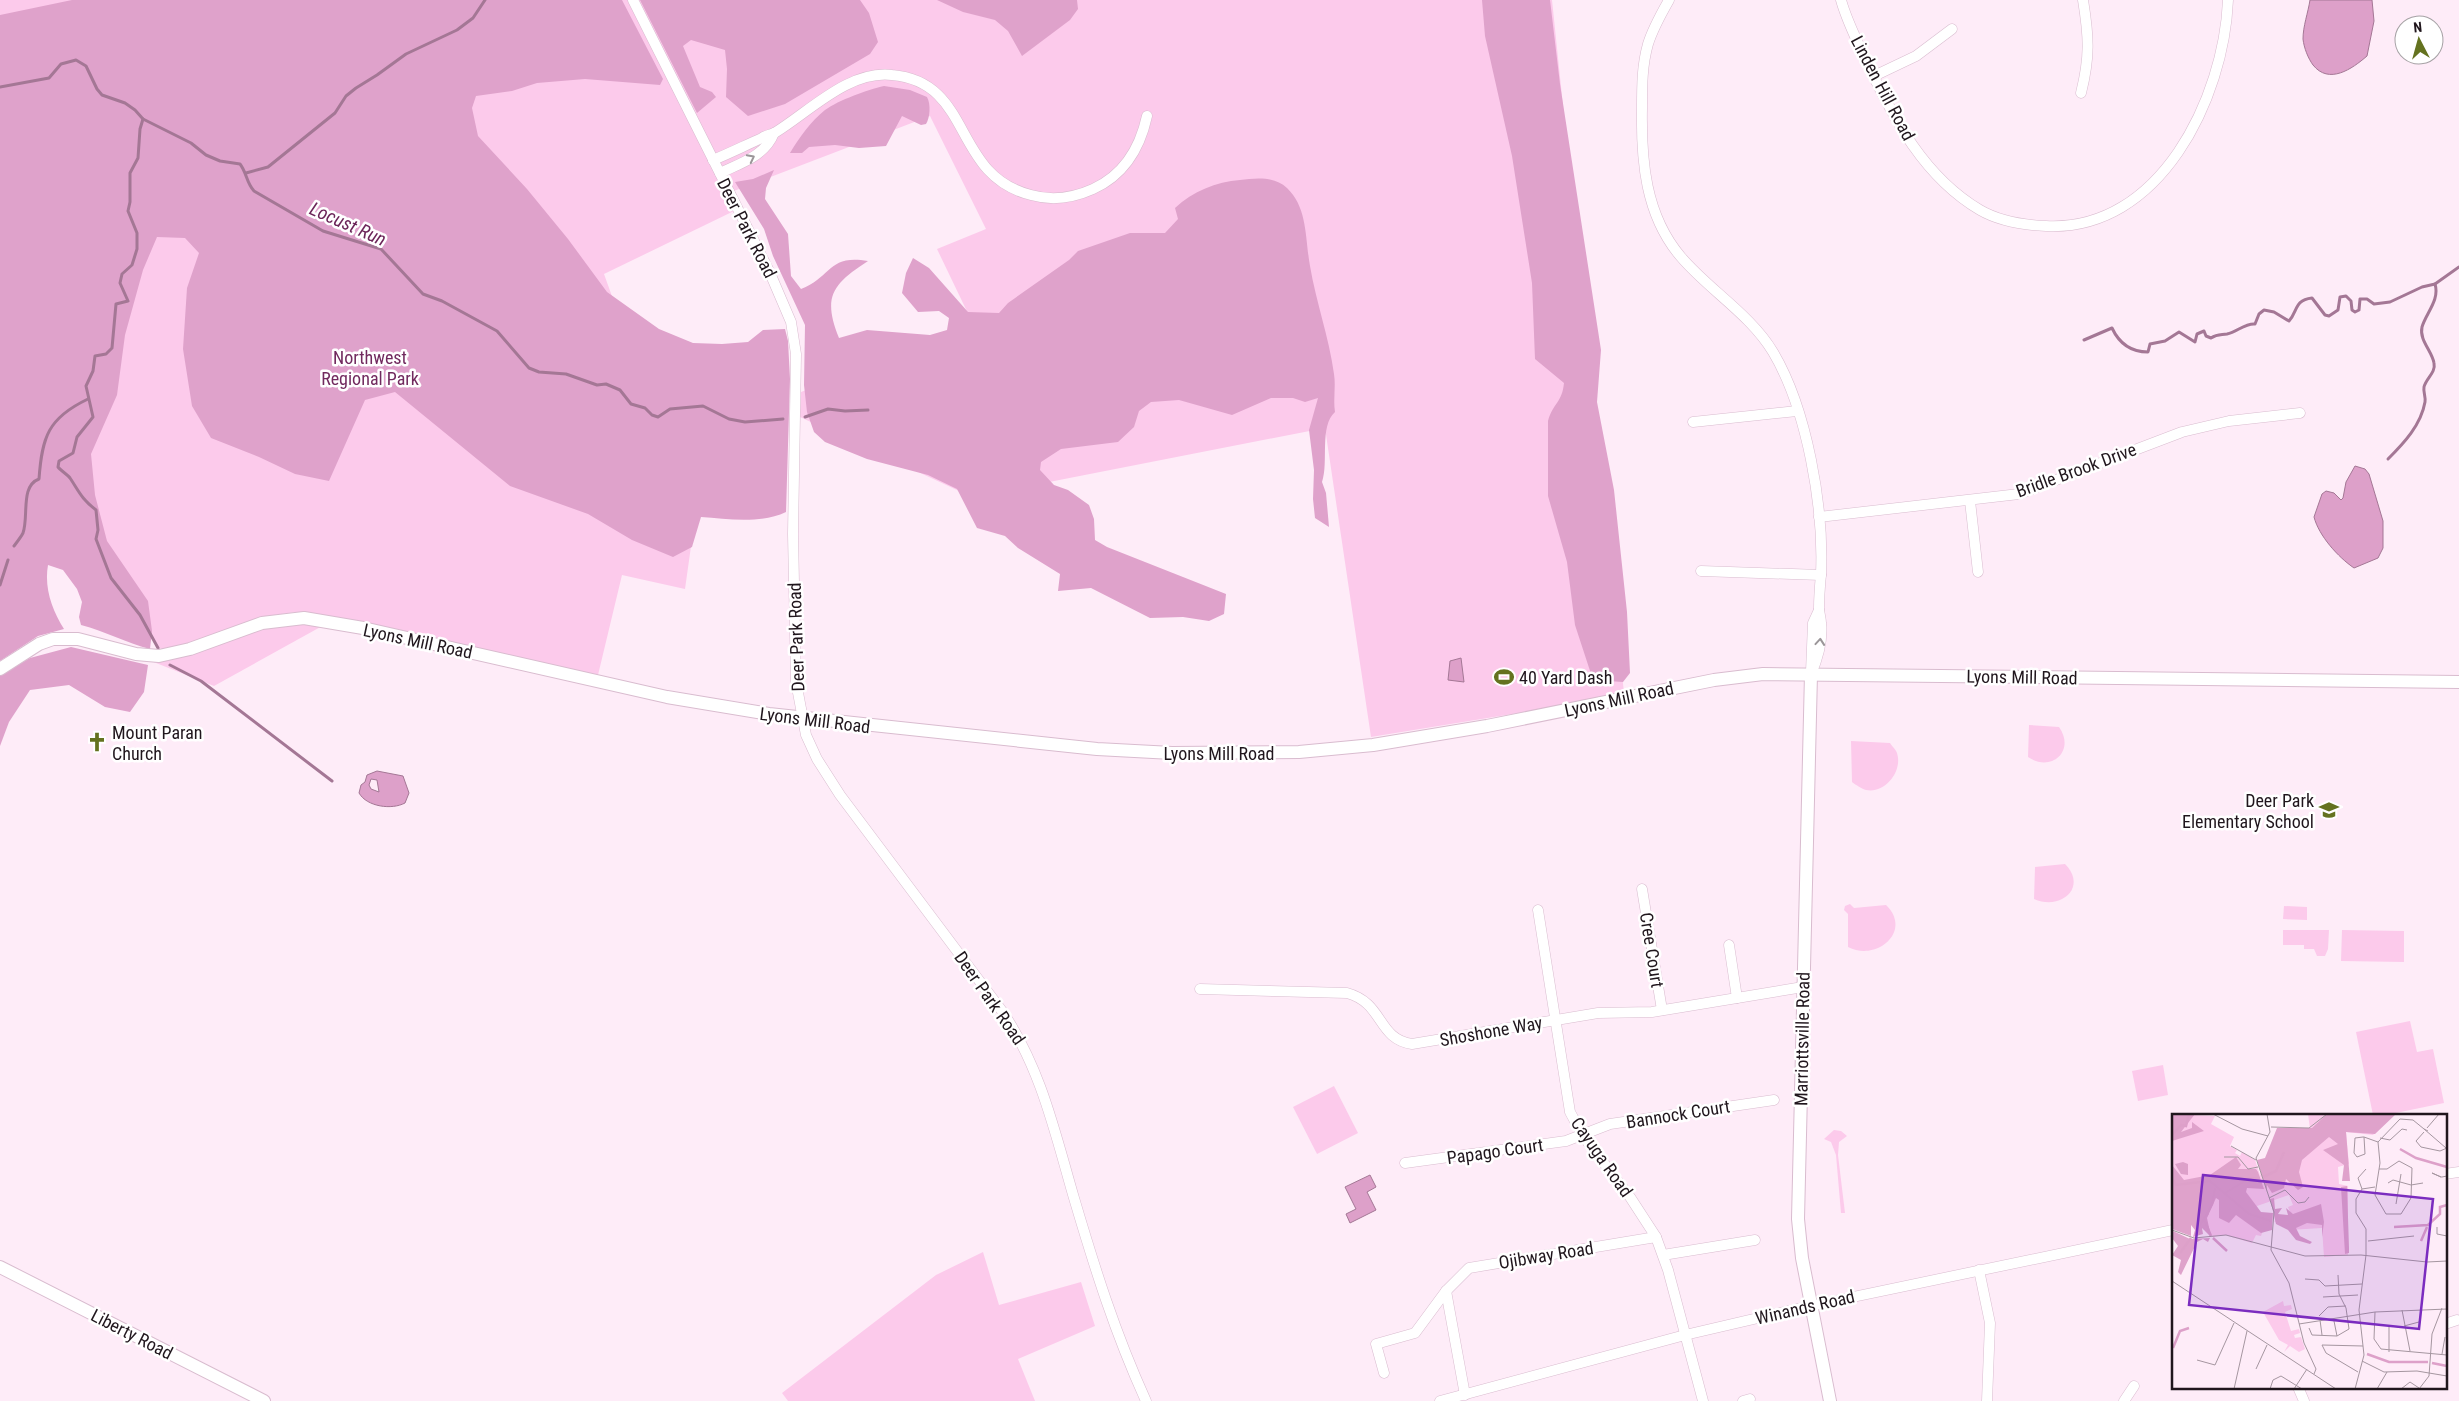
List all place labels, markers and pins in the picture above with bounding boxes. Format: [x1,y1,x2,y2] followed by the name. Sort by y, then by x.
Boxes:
[1493,666,1515,688] sports icon: 40 Yard Dash
[1519,667,1613,688] place label: 40 Yard Dash
[112,722,202,764] place label: Mount Paran Church
[86,731,108,753] church icon: Mount Paran Church
[2182,790,2314,832] place label: Deer Park Elementary School
[2318,799,2340,821] school or university icon: Deer Park Elementary School

